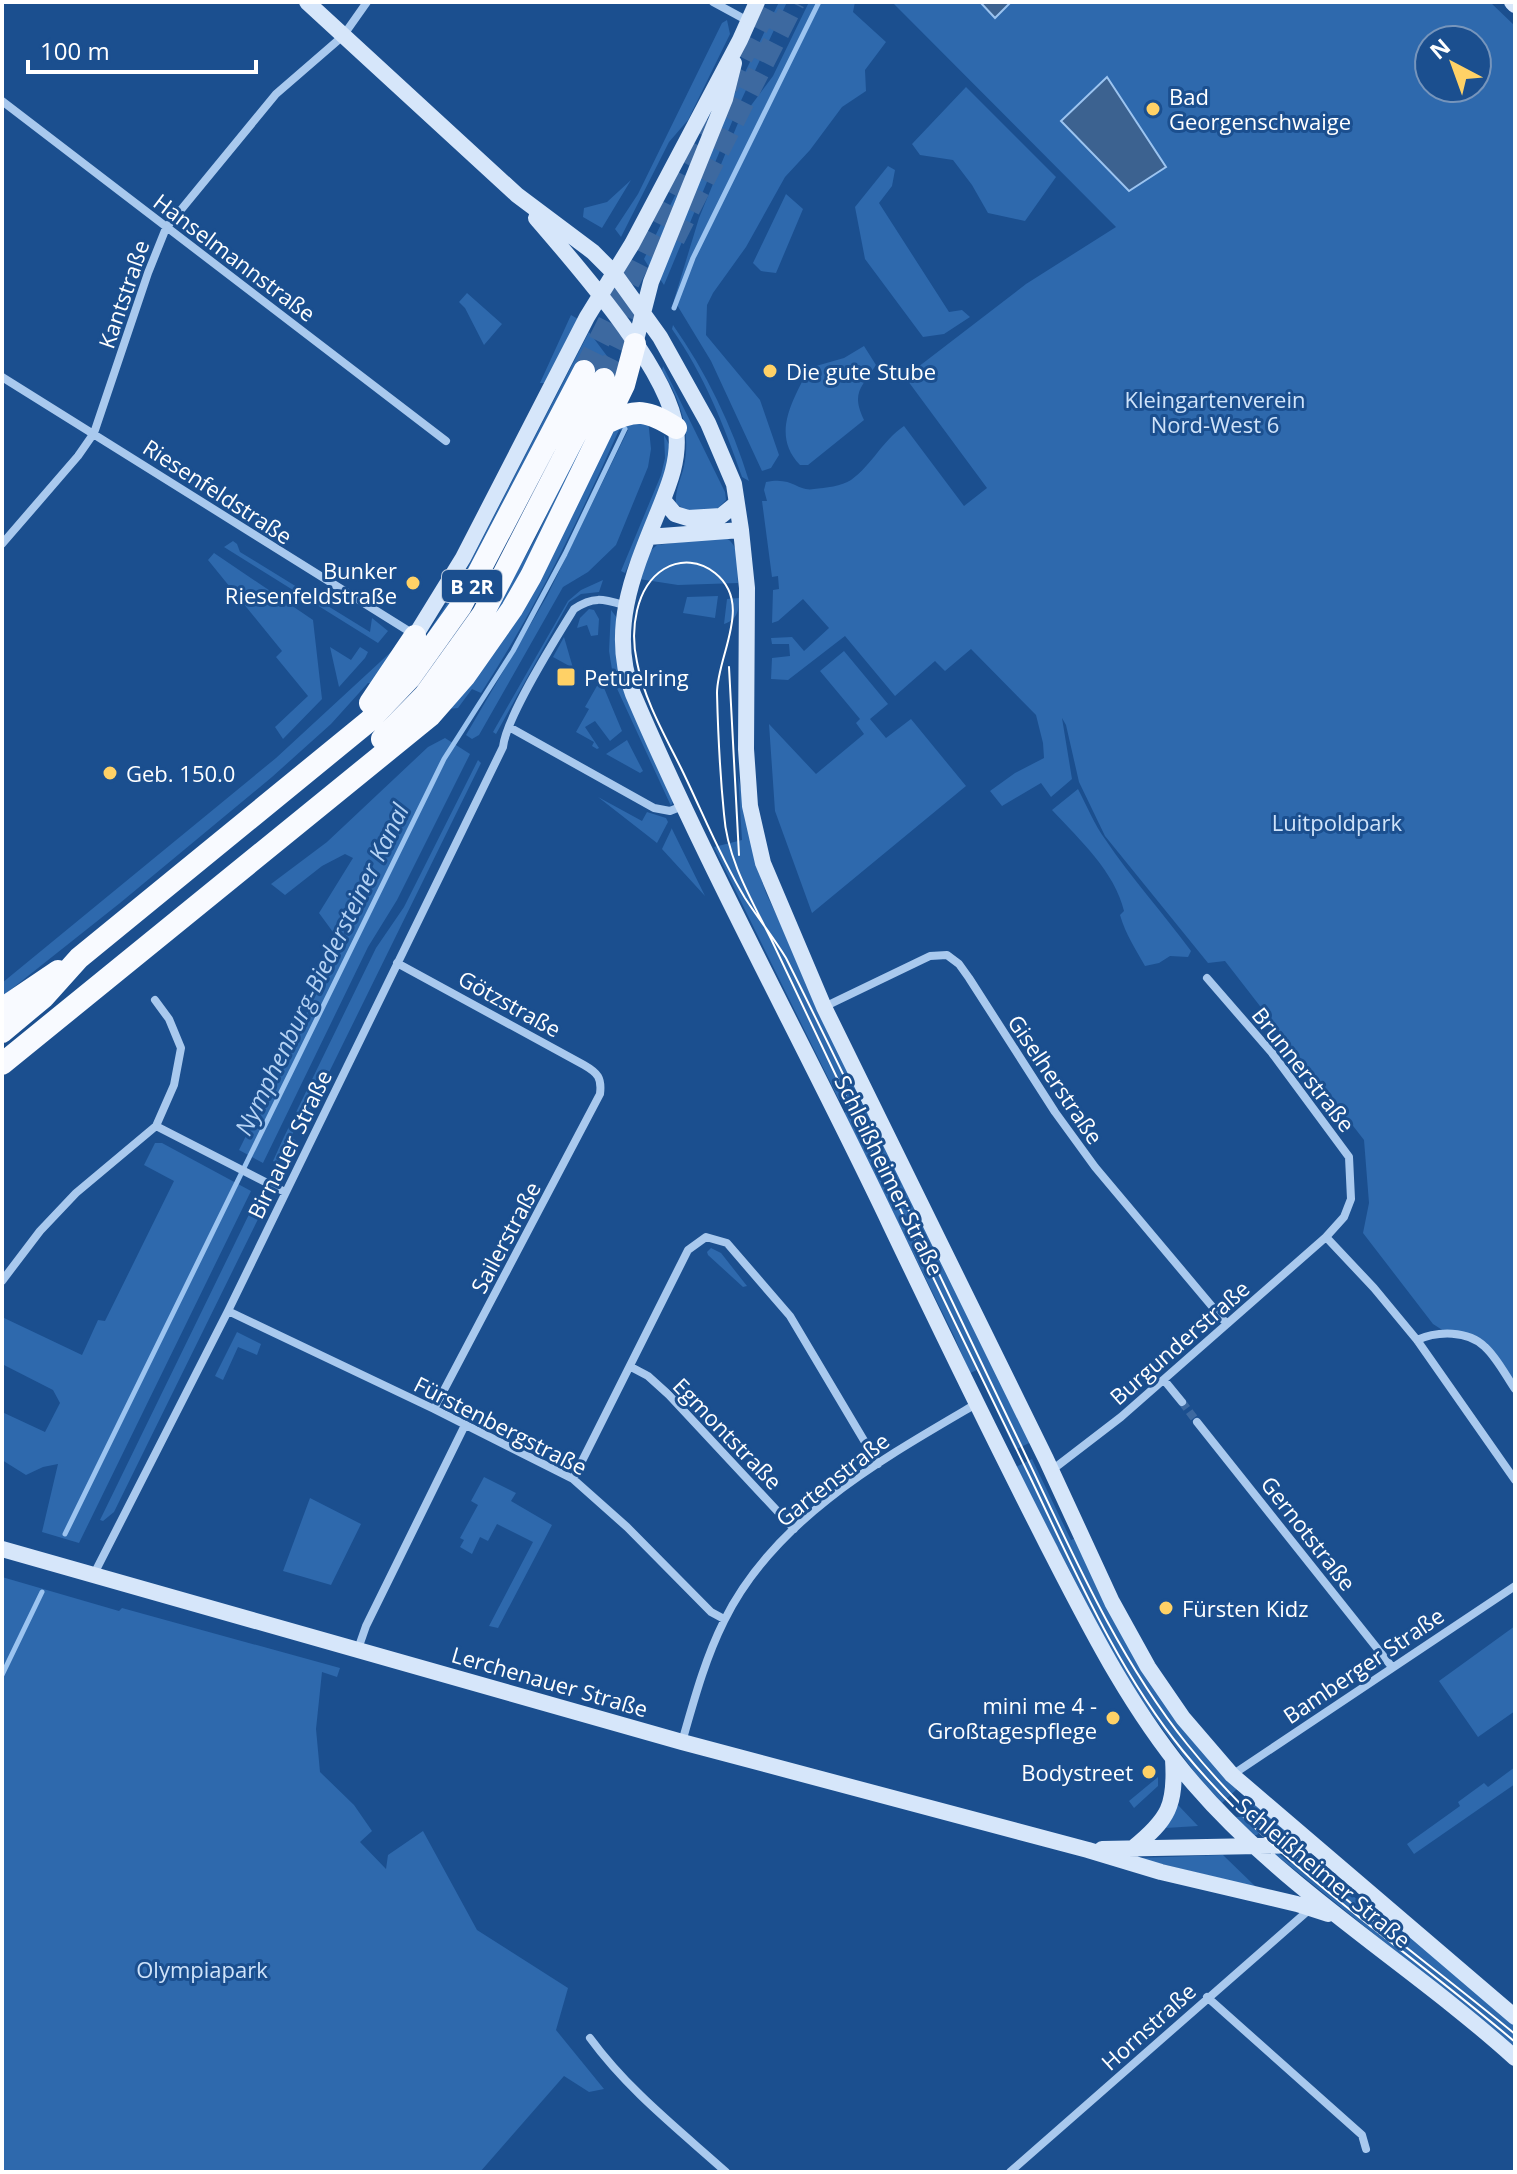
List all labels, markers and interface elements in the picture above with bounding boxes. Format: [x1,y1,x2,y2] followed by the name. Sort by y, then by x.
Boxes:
[28,24,256,74] scale bar
[1413,24,1493,104] north arrow
[1423,31,1456,65] text: N
[40,34,110,67] text: 100 m
[1169,81,1351,136] place label: Bad Georgenschwaige
[1144,100,1162,118] marker: Bad Georgenschwaige
[148,186,322,328] street label: Hanselmannstraße
[90,236,156,352] street label: Kantstraße
[786,356,936,386] place label: Die gute Stube
[761,362,779,380] marker: Die gute Stube
[1124,384,1306,439] park label: Kleingartenverein Nord-West 6
[138,432,298,550] street label: Riesenfeldstraße
[225,555,397,610] place label: Bunker Riesenfeldstraße
[442,570,502,602] road number: B 2R
[404,574,422,592] marker: Bunker Riesenfeldstraße
[584,662,689,692] place label: Petuelring
[555,666,577,688] marker: Petuelring
[126,758,235,788] place label: Geb. 150.0
[101,764,119,782] marker: Geb. 150.0
[226,797,416,1140] water label: Nymphenburg-Biedersteiner Kanal
[1272,807,1403,837] park label: Luitpoldpark
[453,962,567,1044] street label: Götzstraße
[1246,1000,1362,1138] street label: Brunnerstraße
[1002,1008,1110,1150] street label: Giselherstraße
[240,1065,338,1223] street label: Birnauer Straße
[828,1070,952,1280] street label: Schleißheimer Straße
[463,1176,547,1298] street label: Sailerstraße
[1103,1273,1255,1411] street label: Burgunderstraße
[409,1368,593,1482] street label: Fürstenbergstraße
[667,1371,789,1495] street label: Egmontstraße
[769,1425,895,1533] street label: Gartenstraße
[1255,1470,1363,1596] street label: Gernotstraße
[1182,1593,1309,1623] place label: Fürsten Kidz
[1157,1599,1175,1617] marker: Fürsten Kidz
[1277,1600,1449,1730] street label: Bamberger Straße
[448,1639,652,1723] street label: Lerchenauer Straße
[927,1690,1097,1745] place label: mini me 4 - Großtagespflege
[1104,1709,1122,1727] marker: mini me 4 - Großtagespflege
[1021,1757,1133,1787] place label: Bodystreet
[1140,1763,1158,1781] marker: Bodystreet
[1230,1790,1418,1954] street label: Schleißheimer Straße
[136,1954,268,1984] park label: Olympiapark
[1094,1976,1202,2076] street label: Hornstraße

